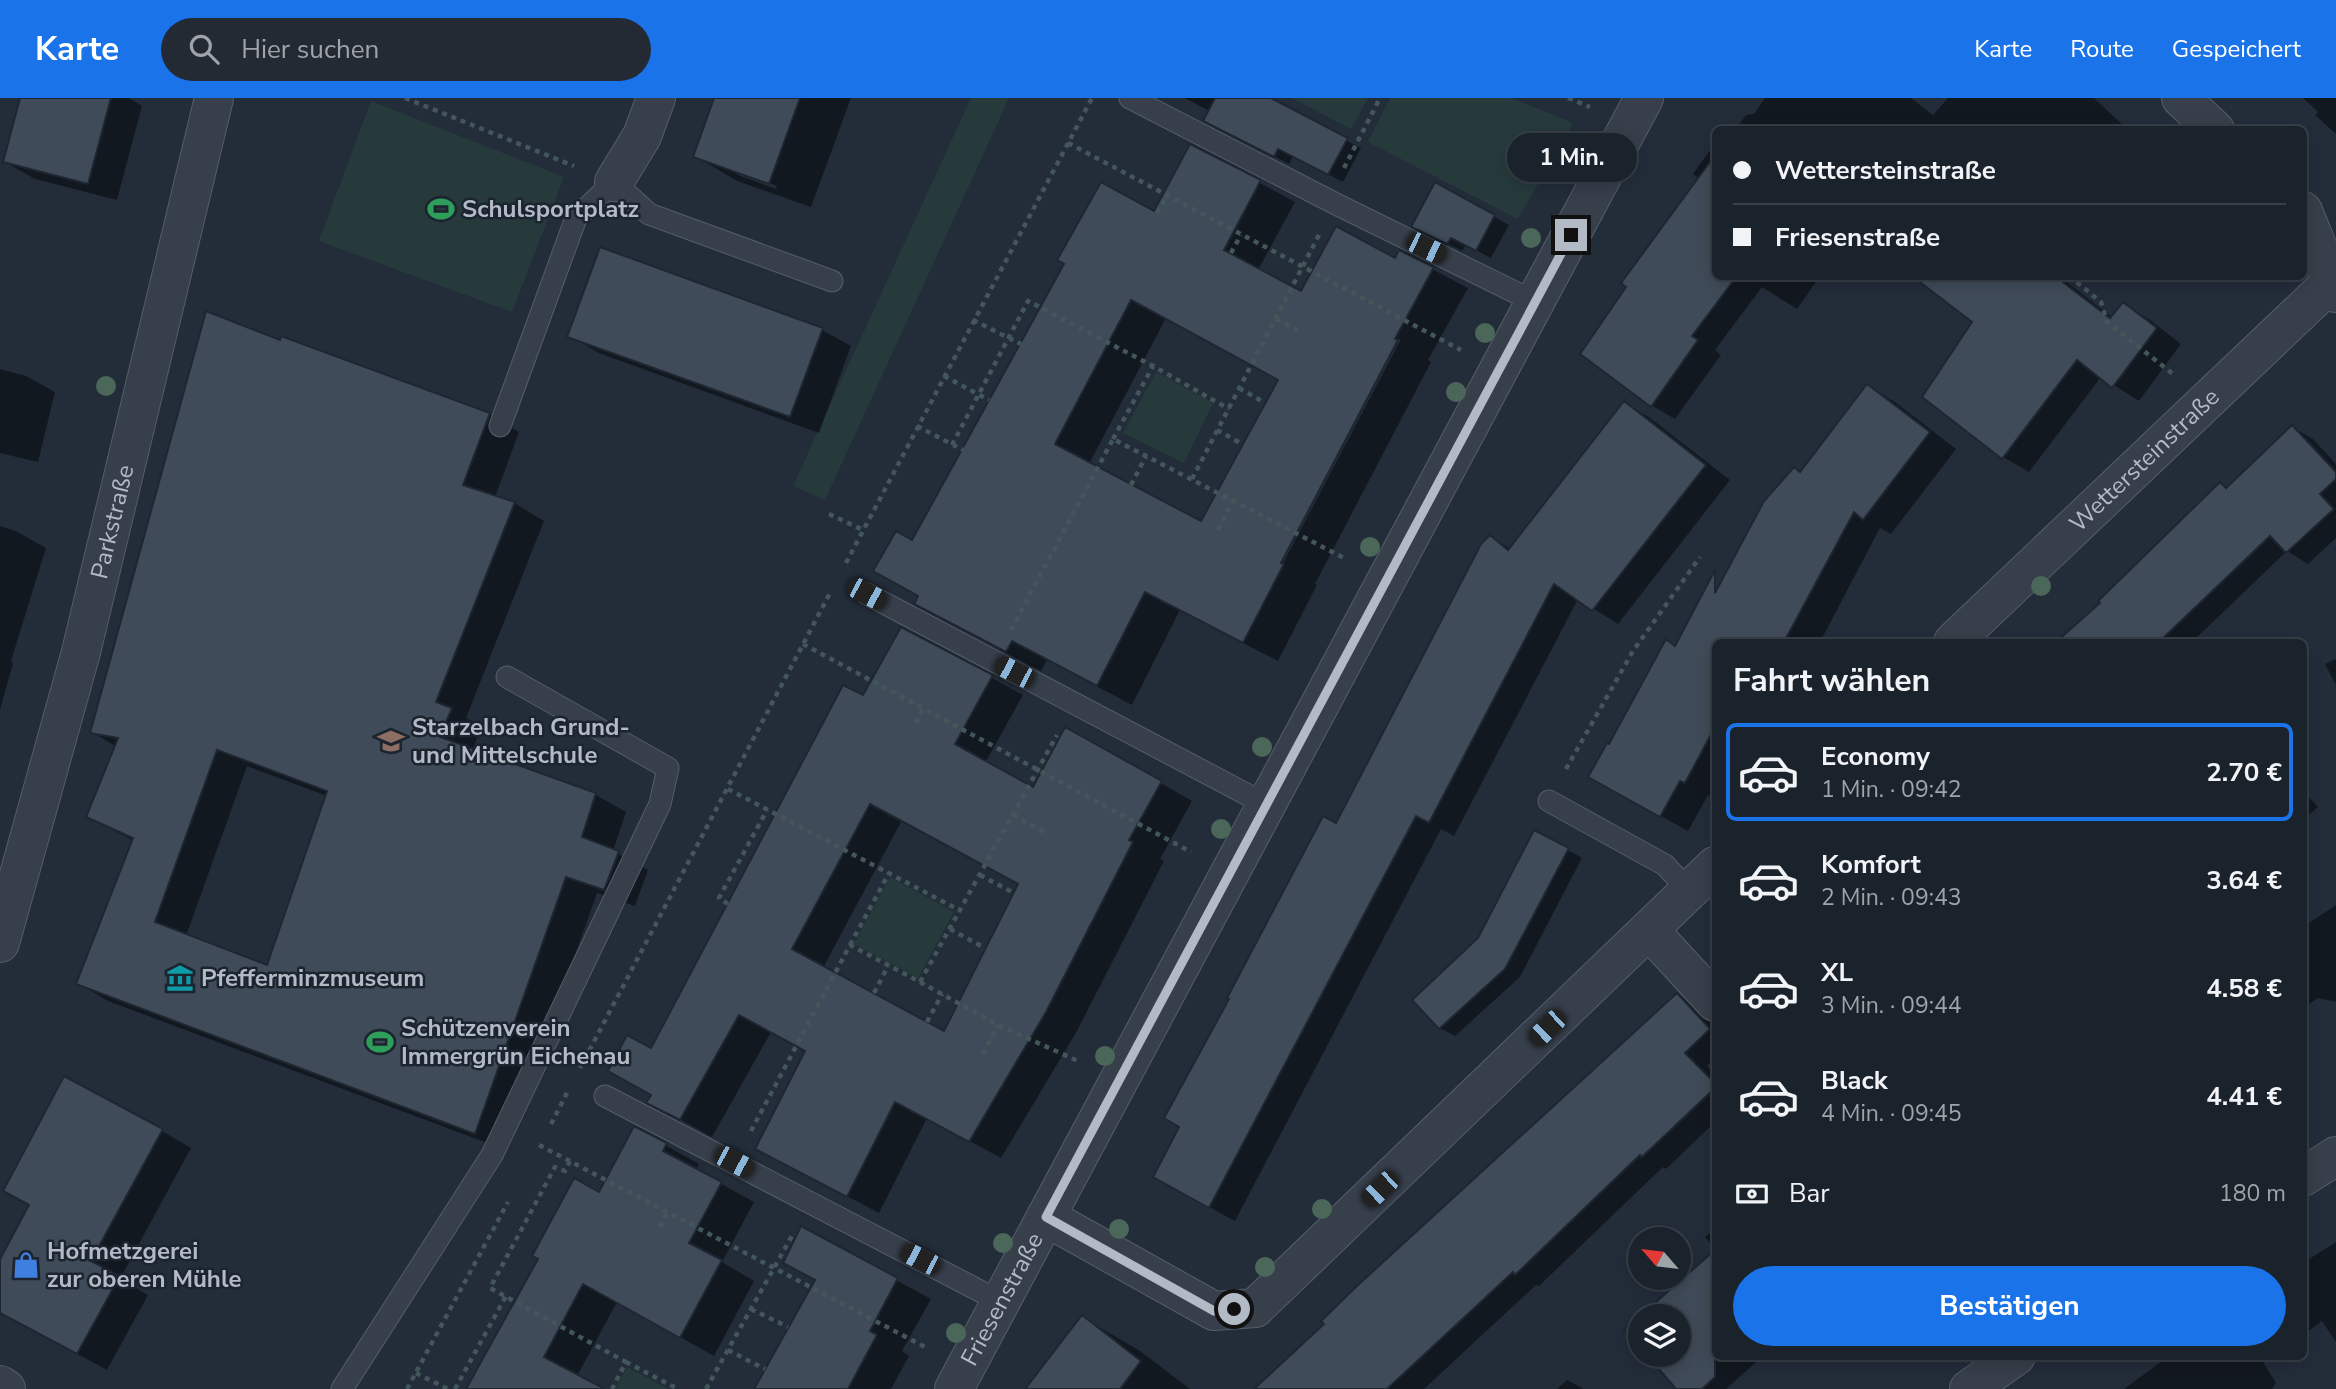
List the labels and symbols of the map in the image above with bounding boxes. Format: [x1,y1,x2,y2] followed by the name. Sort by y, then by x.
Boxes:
[1506,134,1636,183] callout: 1 Min.
[462,193,639,225] place label: Schulsportplatz
[426,194,456,224] sports icon: Schulsportplatz
[1555,219,1587,251] route end
[1403,229,1450,267] car
[2062,381,2226,539] street label: Wettersteinstraße
[83,461,141,582] street label: Parkstraße
[844,575,891,613] car
[991,653,1038,691] car
[412,711,630,771] place label: Starzelbach Grund- und Mittelschule
[376,726,406,756] school or university icon: Starzelbach Grund- und Mittelschule
[201,962,424,994] place label: Pfefferminzmuseum
[165,963,195,993] museum icon: Pfefferminzmuseum
[1525,1006,1570,1050] car
[401,1012,630,1072] place label: Schützenverein Immergrün Eichenau
[365,1027,395,1057] sports icon: Schützenverein Immergrün Eichenau
[711,1143,758,1181] car
[1358,1167,1403,1211] car
[953,1227,1051,1371] street label: Friesenstraße
[1628,1227,1690,1290] north arrow
[47,1235,241,1295] place label: Hofmetzgerei zur oberen Mühle
[897,1240,944,1278] car
[11,1250,41,1280] shop icon: Hofmetzgerei zur oberen Mühle
[1218,1293,1250,1325] route start

